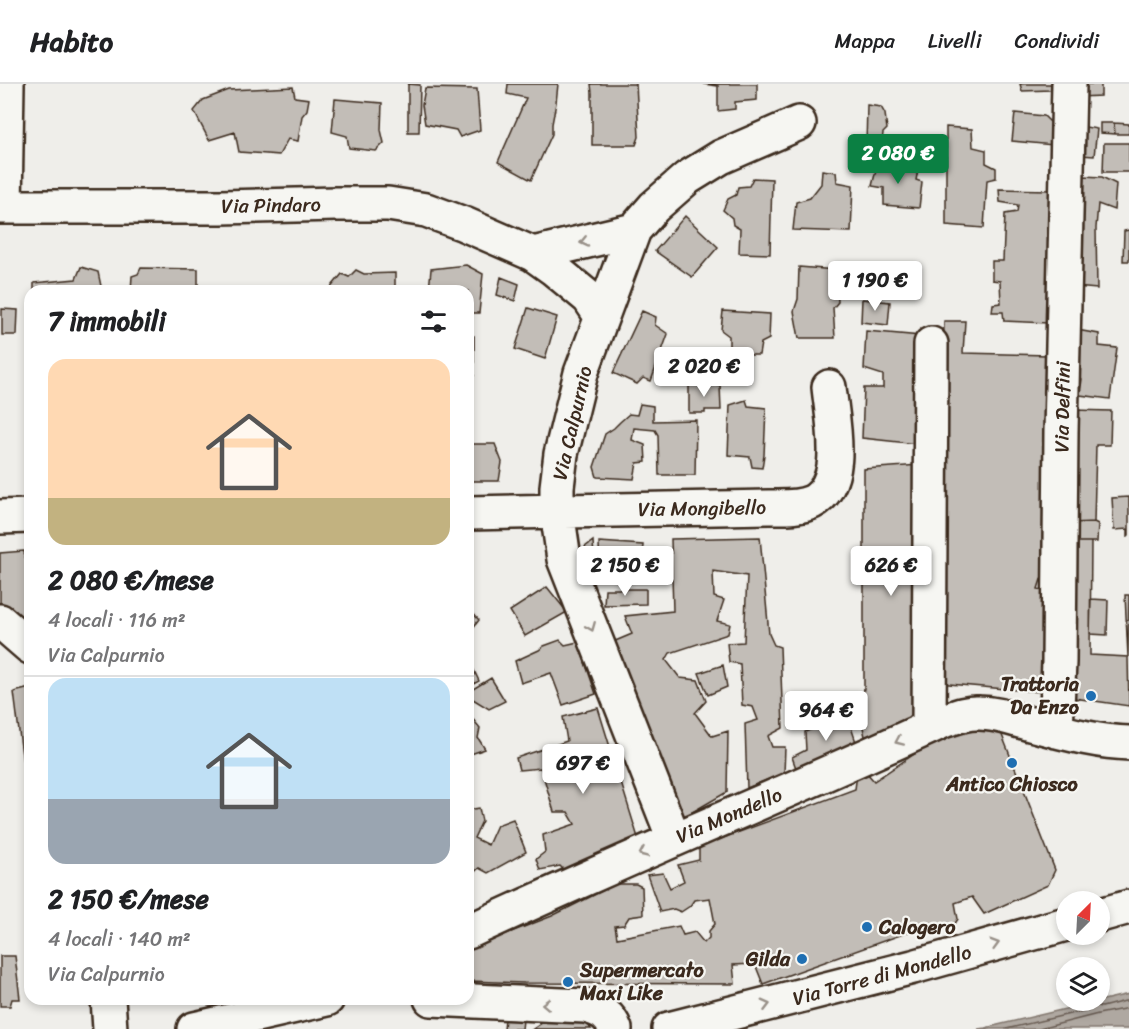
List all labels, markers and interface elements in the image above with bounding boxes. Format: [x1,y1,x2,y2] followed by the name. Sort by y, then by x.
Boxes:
[30,17,113,66] text: Habito
[834,22,895,60] text: Mappa
[928,22,982,60] text: Livelli
[1015,22,1099,60] text: Condividi
[843,134,953,185] pin: 2 080 €
[862,136,934,171] text: 2 080 €
[221,187,321,224] street label: Via Pindaro
[579,235,589,248] one-way arrow
[820,261,930,312] pin: 1 190 €
[842,263,908,298] text: 1 190 €
[48,298,166,344] text: 7 immobili
[417,305,450,338] icon: filters
[649,347,759,398] pin: 2 020 €
[668,349,740,384] text: 2 020 €
[1044,360,1081,453] street label: Via Delfini
[542,362,603,484] street label: Via Calpurnio
[195,398,303,506] icon: home
[638,490,767,527] street label: Via Mongibello
[570,546,680,597] pin: 2 150 €
[849,546,933,597] pin: 626 €
[591,548,659,583] text: 2 150 €
[865,548,917,583] text: 626 €
[48,557,214,603] text: 2 080 €/mese
[48,603,186,638] text: 4 locali · 116 m²
[583,621,596,632] one-way arrow
[48,638,165,673] text: Via Calpurnio
[1001,667,1080,725] place label: Trattoria Da Enzo
[1084,689,1098,703] marker: Trattoria Da Enzo
[784,691,868,742] pin: 964 €
[799,693,853,728] text: 964 €
[195,717,303,825] icon: home
[894,734,905,746] one-way arrow
[541,744,625,795] pin: 697 €
[556,746,610,781] text: 697 €
[1005,756,1019,770] marker: Antico Chiosco
[945,767,1079,802] place label: Antico Chiosco
[670,777,788,854] street label: Via Mondello
[639,846,650,858] one-way arrow
[48,876,209,922] text: 2 150 €/mese
[1056,891,1110,945] north arrow
[1056,891,1110,1011] map controls
[878,910,956,945] place label: Calogero
[860,920,874,934] marker: Calogero
[48,922,191,957] text: 4 locali · 140 m²
[789,935,975,1016] street label: Via Torre di Mondello
[989,939,1000,951] one-way arrow
[745,942,791,977] place label: Gilda
[795,952,809,966] marker: Gilda
[579,953,705,1011] place label: Supermercato Maxi Like
[48,957,165,992] text: Via Calpurnio
[1056,957,1110,1011] button: layers
[561,975,575,989] marker: Supermercato Maxi Like
[542,998,551,1011] one-way arrow
[761,1000,771,1013] one-way arrow

